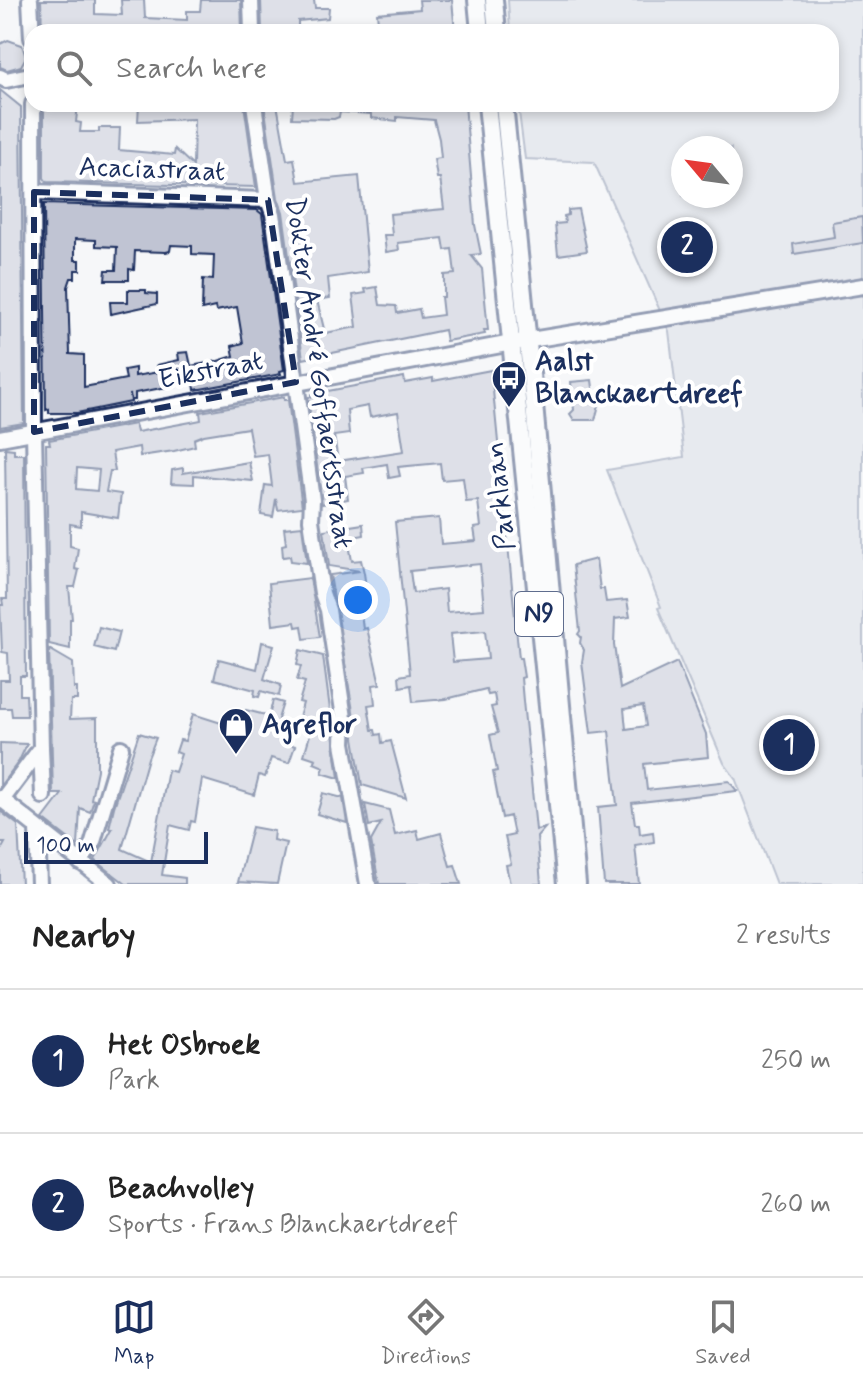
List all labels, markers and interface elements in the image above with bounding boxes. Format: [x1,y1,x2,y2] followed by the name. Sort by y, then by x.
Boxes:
[24,24,839,112] search box
[52,46,96,90] icon: search
[116,49,267,88] text: Search here
[671,136,743,208] north arrow
[78,149,226,191] street label: Acaciastraat
[275,195,361,551] street label: Dokter André Goffaertsstraat
[661,217,713,277] pin: 2
[156,343,266,399] street label: Eikstraat
[535,344,743,413] place label: Aalst Blanckaertdreef
[490,359,528,409] bus stop icon: Aalst Blanckaertdreef
[477,440,525,552] street label: Parklaan
[338,580,378,620] your location
[515,592,563,636] road number: N9
[217,706,255,756] shop icon: Agreflor
[262,707,357,745] place label: Agreflor
[763,715,815,775] pin: 1
[24,828,208,864] scale bar
[36,832,95,860] text: 100 m
[32,914,136,959] text: Nearby
[736,919,831,953] text: 2 results
[108,1025,261,1064] text: Het Osbroek
[52,1044,64,1078] text: 1
[761,1044,831,1078] text: 250 m
[108,1064,160,1098] text: Park
[108,1169,255,1208] text: Beachvolley
[52,1188,64,1222] text: 2
[761,1188,831,1222] text: 260 m
[108,1208,458,1242] text: Sports · Frans Blanckaertdreef
[112,1295,156,1371] tab: Map
[380,1295,471,1371] tab: Directions
[695,1295,751,1371] tab: Saved

